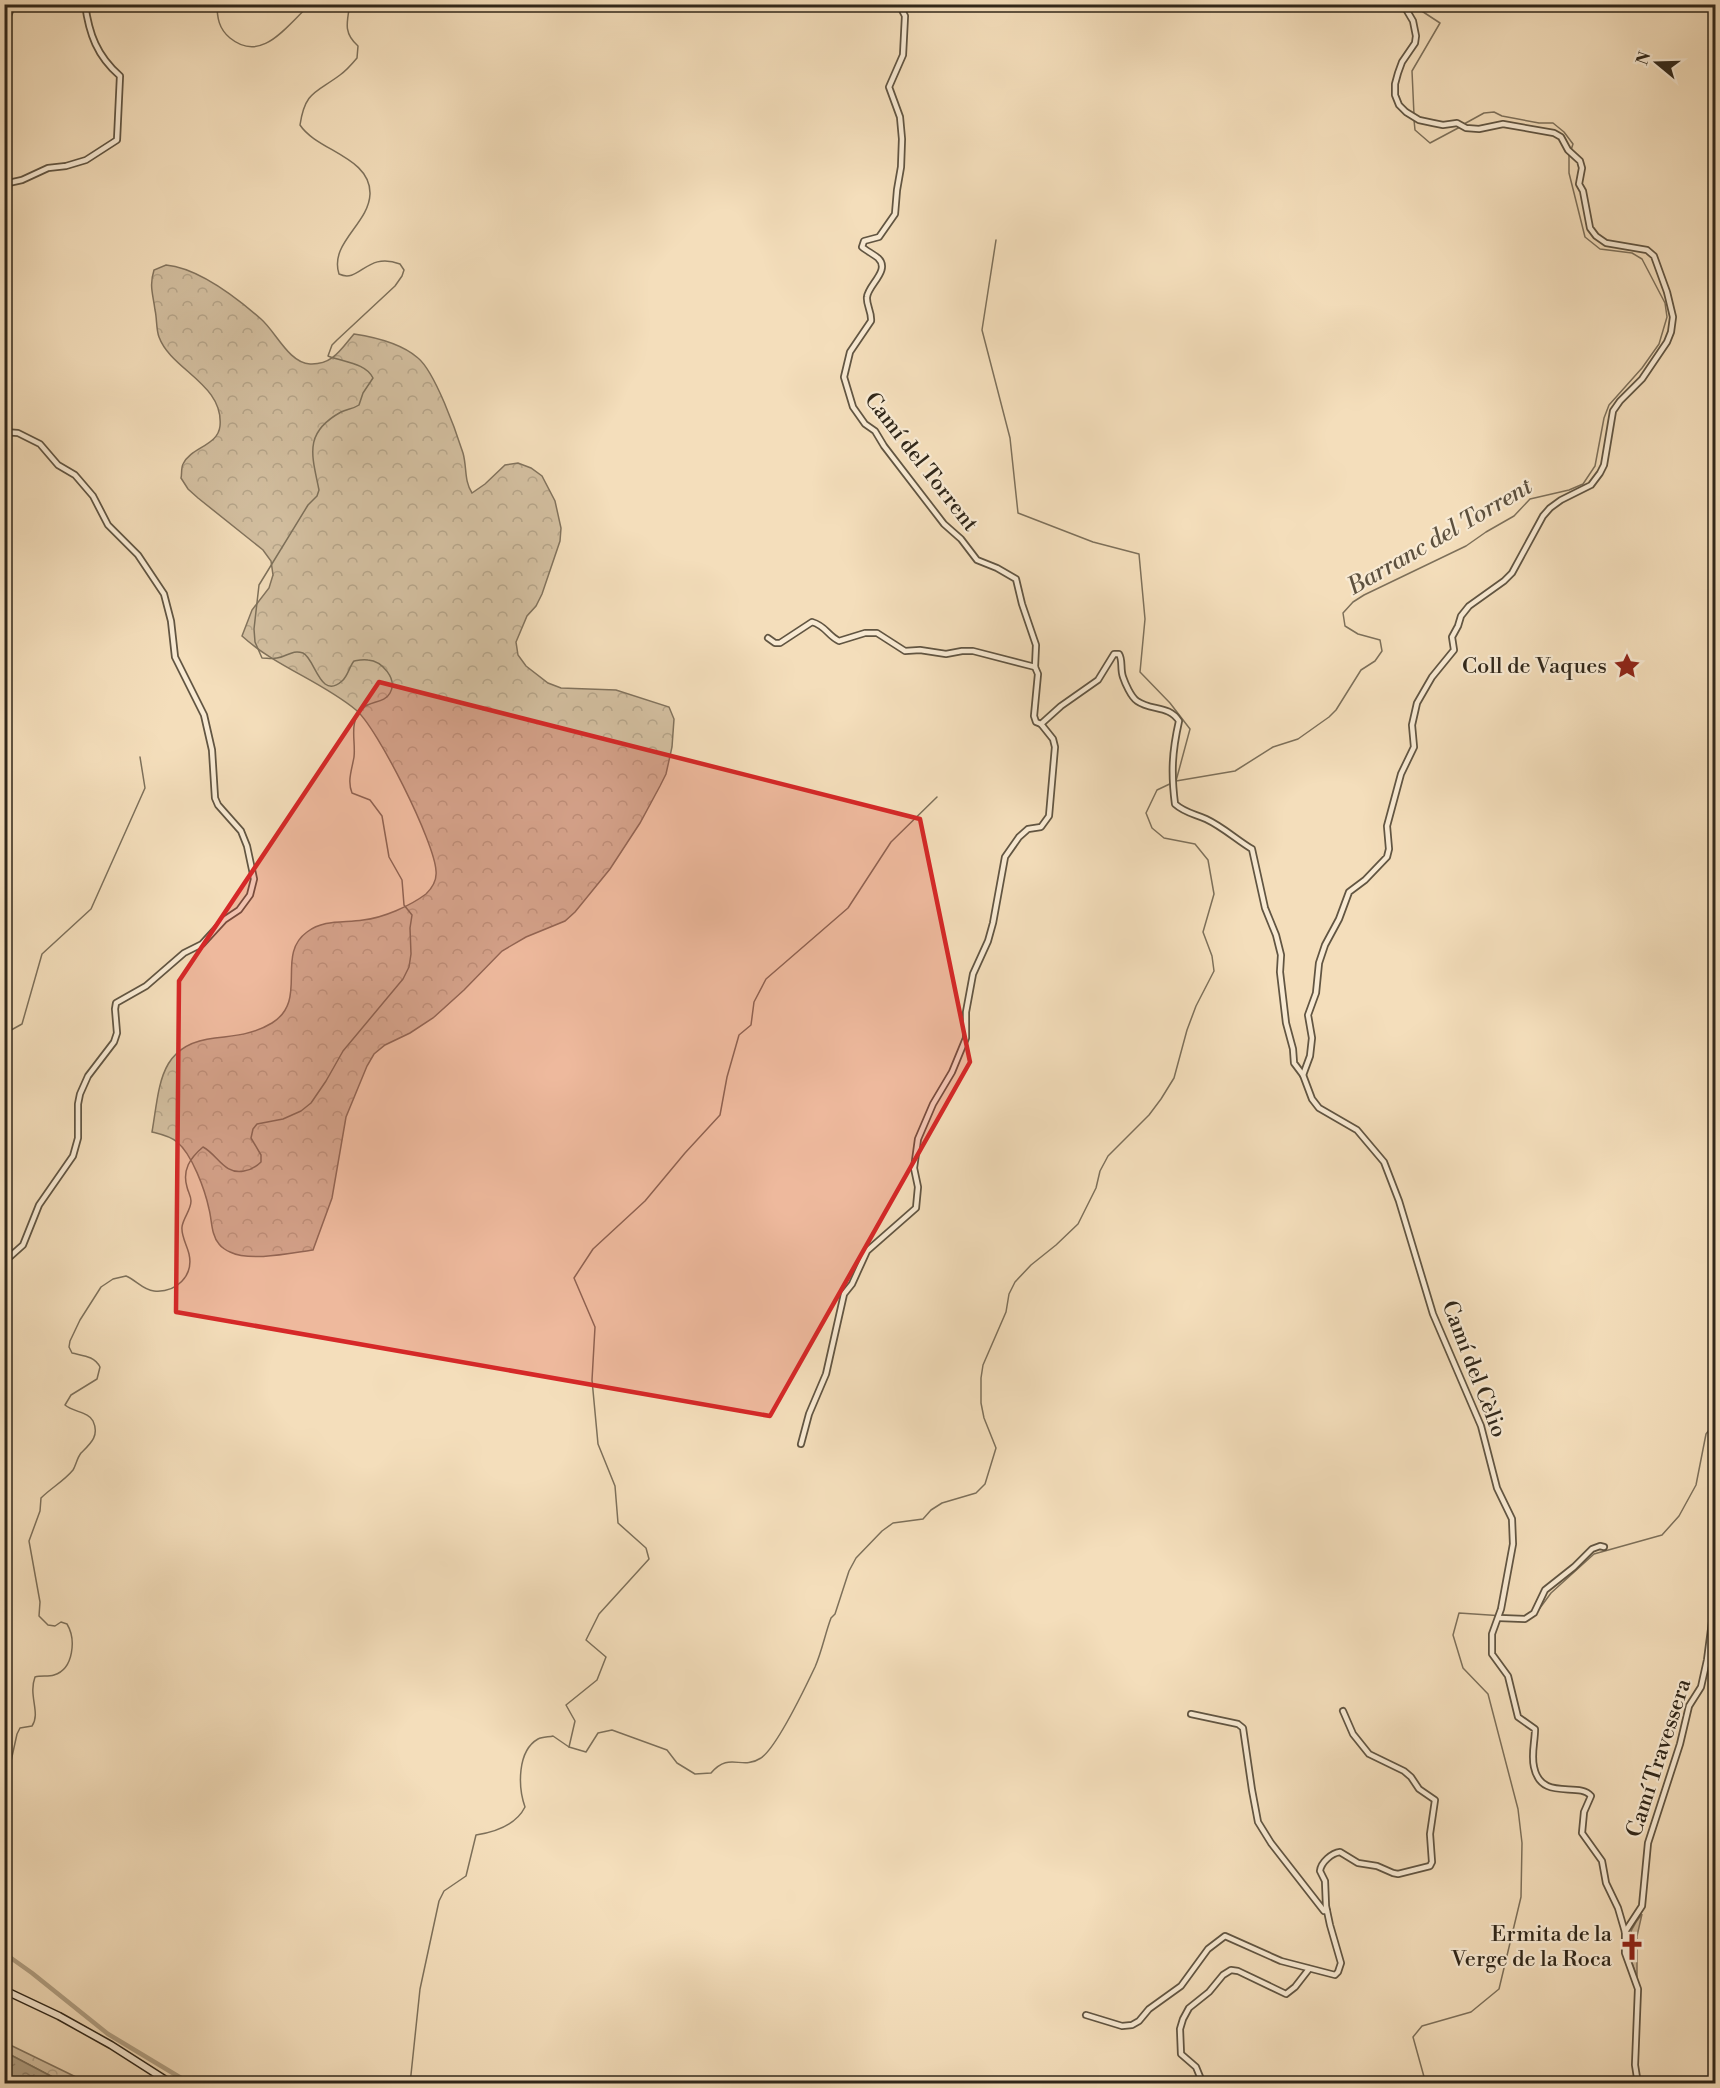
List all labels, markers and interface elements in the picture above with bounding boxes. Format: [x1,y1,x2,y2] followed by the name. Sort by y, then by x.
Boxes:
[1627,33,1687,93] north arrow
[1632,49,1655,68] text: N
[858,387,984,537] street label: Camí del Torrent
[1341,471,1539,603] water label: Barranc del Torrent
[1612,651,1642,681] place icon: Coll de Vaques
[1462,653,1607,680] place label: Coll de Vaques
[1436,1297,1512,1441] street label: Camí del Cèlio
[1621,1675,1698,1841] street label: Camí Travessera
[1450,1921,1613,1973] place label: Ermita de la Verge de la Roca
[1617,1932,1647,1962] church icon: Ermita de la Verge de la Roca

